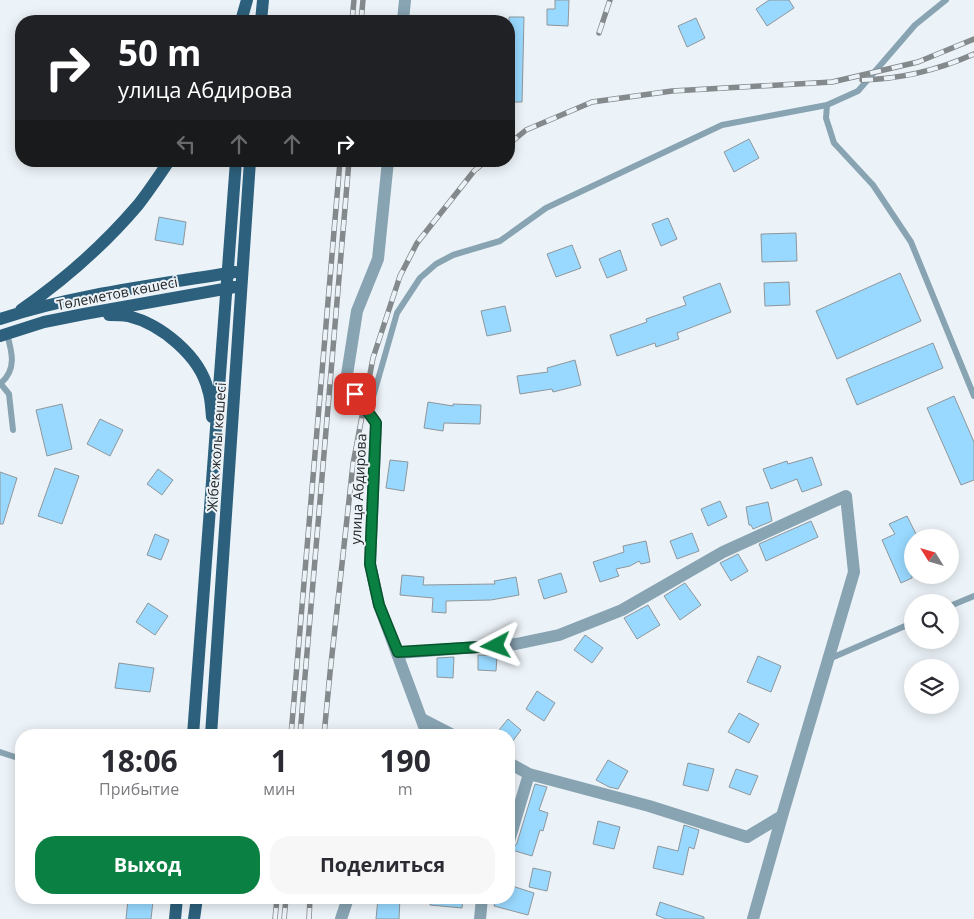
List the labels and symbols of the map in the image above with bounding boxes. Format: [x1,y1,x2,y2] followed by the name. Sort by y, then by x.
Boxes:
[55,272,179,314] street label: Төлеметов көшесі
[334,373,376,415] pin
[202,382,230,512] street label: Жібек жолы көшесі
[346,433,370,545] street label: улица Абдирова
[904,529,959,584] north arrow
[469,619,521,671] position arrow

